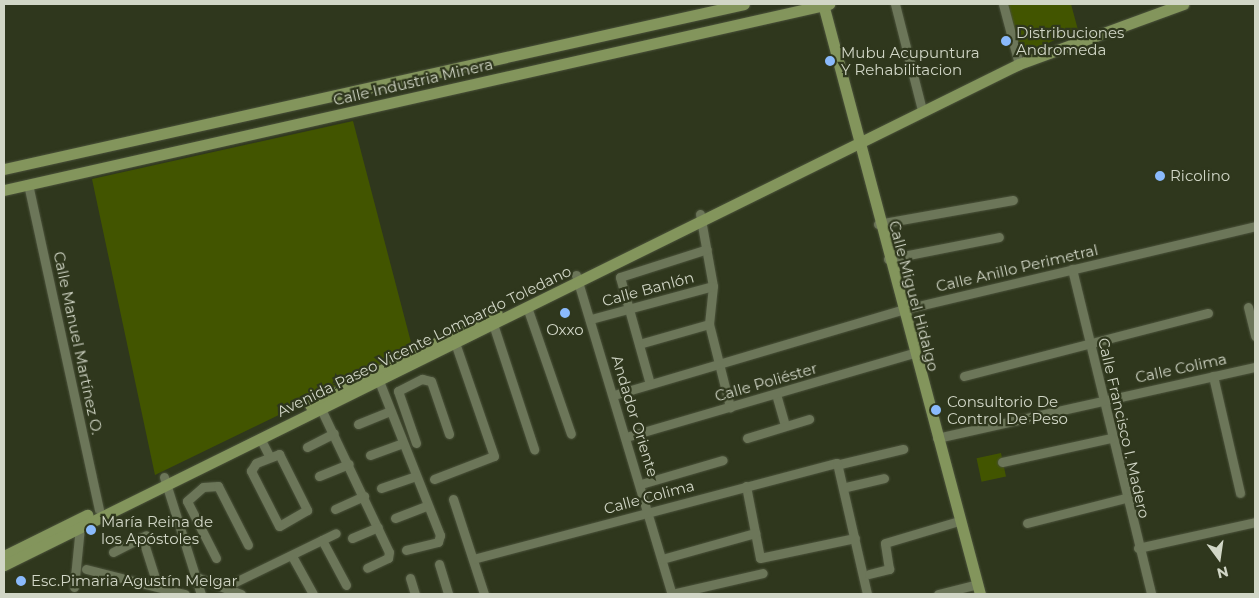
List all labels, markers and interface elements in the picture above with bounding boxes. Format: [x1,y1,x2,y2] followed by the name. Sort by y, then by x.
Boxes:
[1016,23,1124,58] place label: Distribuciones Andromeda
[1000,35,1012,47] marker: Distribuciones Andromeda
[841,43,980,78] place label: Mubu Acupuntura Y Rehabilitacion
[823,54,837,68] marker: Mubu Acupuntura Y Rehabilitacion
[331,55,495,109] street label: Calle Industria Minera
[1170,167,1230,185] place label: Ricolino
[1154,170,1166,182] marker: Ricolino
[885,219,943,373] street label: Calle Miguel Hidalgo
[934,241,1100,295] street label: Calle Anillo Perimetral
[50,250,106,436] street label: Calle Manuel Martínez O.
[274,262,574,420] street label: Avenida Paseo Vicente Lombardo Toledano
[600,268,696,310] street label: Calle Banlón
[559,307,571,319] marker: Oxxo
[546,321,584,339] place label: Oxxo
[1094,336,1154,520] street label: Calle Francisco I. Madero
[1134,350,1228,386] street label: Calle Colima
[608,353,662,479] street label: Andador Oriente
[713,359,819,405] street label: Calle Poliéster
[947,392,1068,427] place label: Consultorio De Control De Peso
[929,403,943,417] marker: Consultorio De Control De Peso
[602,476,696,518] street label: Calle Colima
[101,512,213,547] place label: María Reina de los Apóstoles
[85,524,97,536] marker: María Reina de los Apóstoles
[1194,533,1244,583] north arrow
[1215,562,1230,583] text: N
[31,572,238,590] place label: Esc.Pimaria Agustín Melgar
[15,575,27,587] marker: Esc.Pimaria Agustín Melgar

